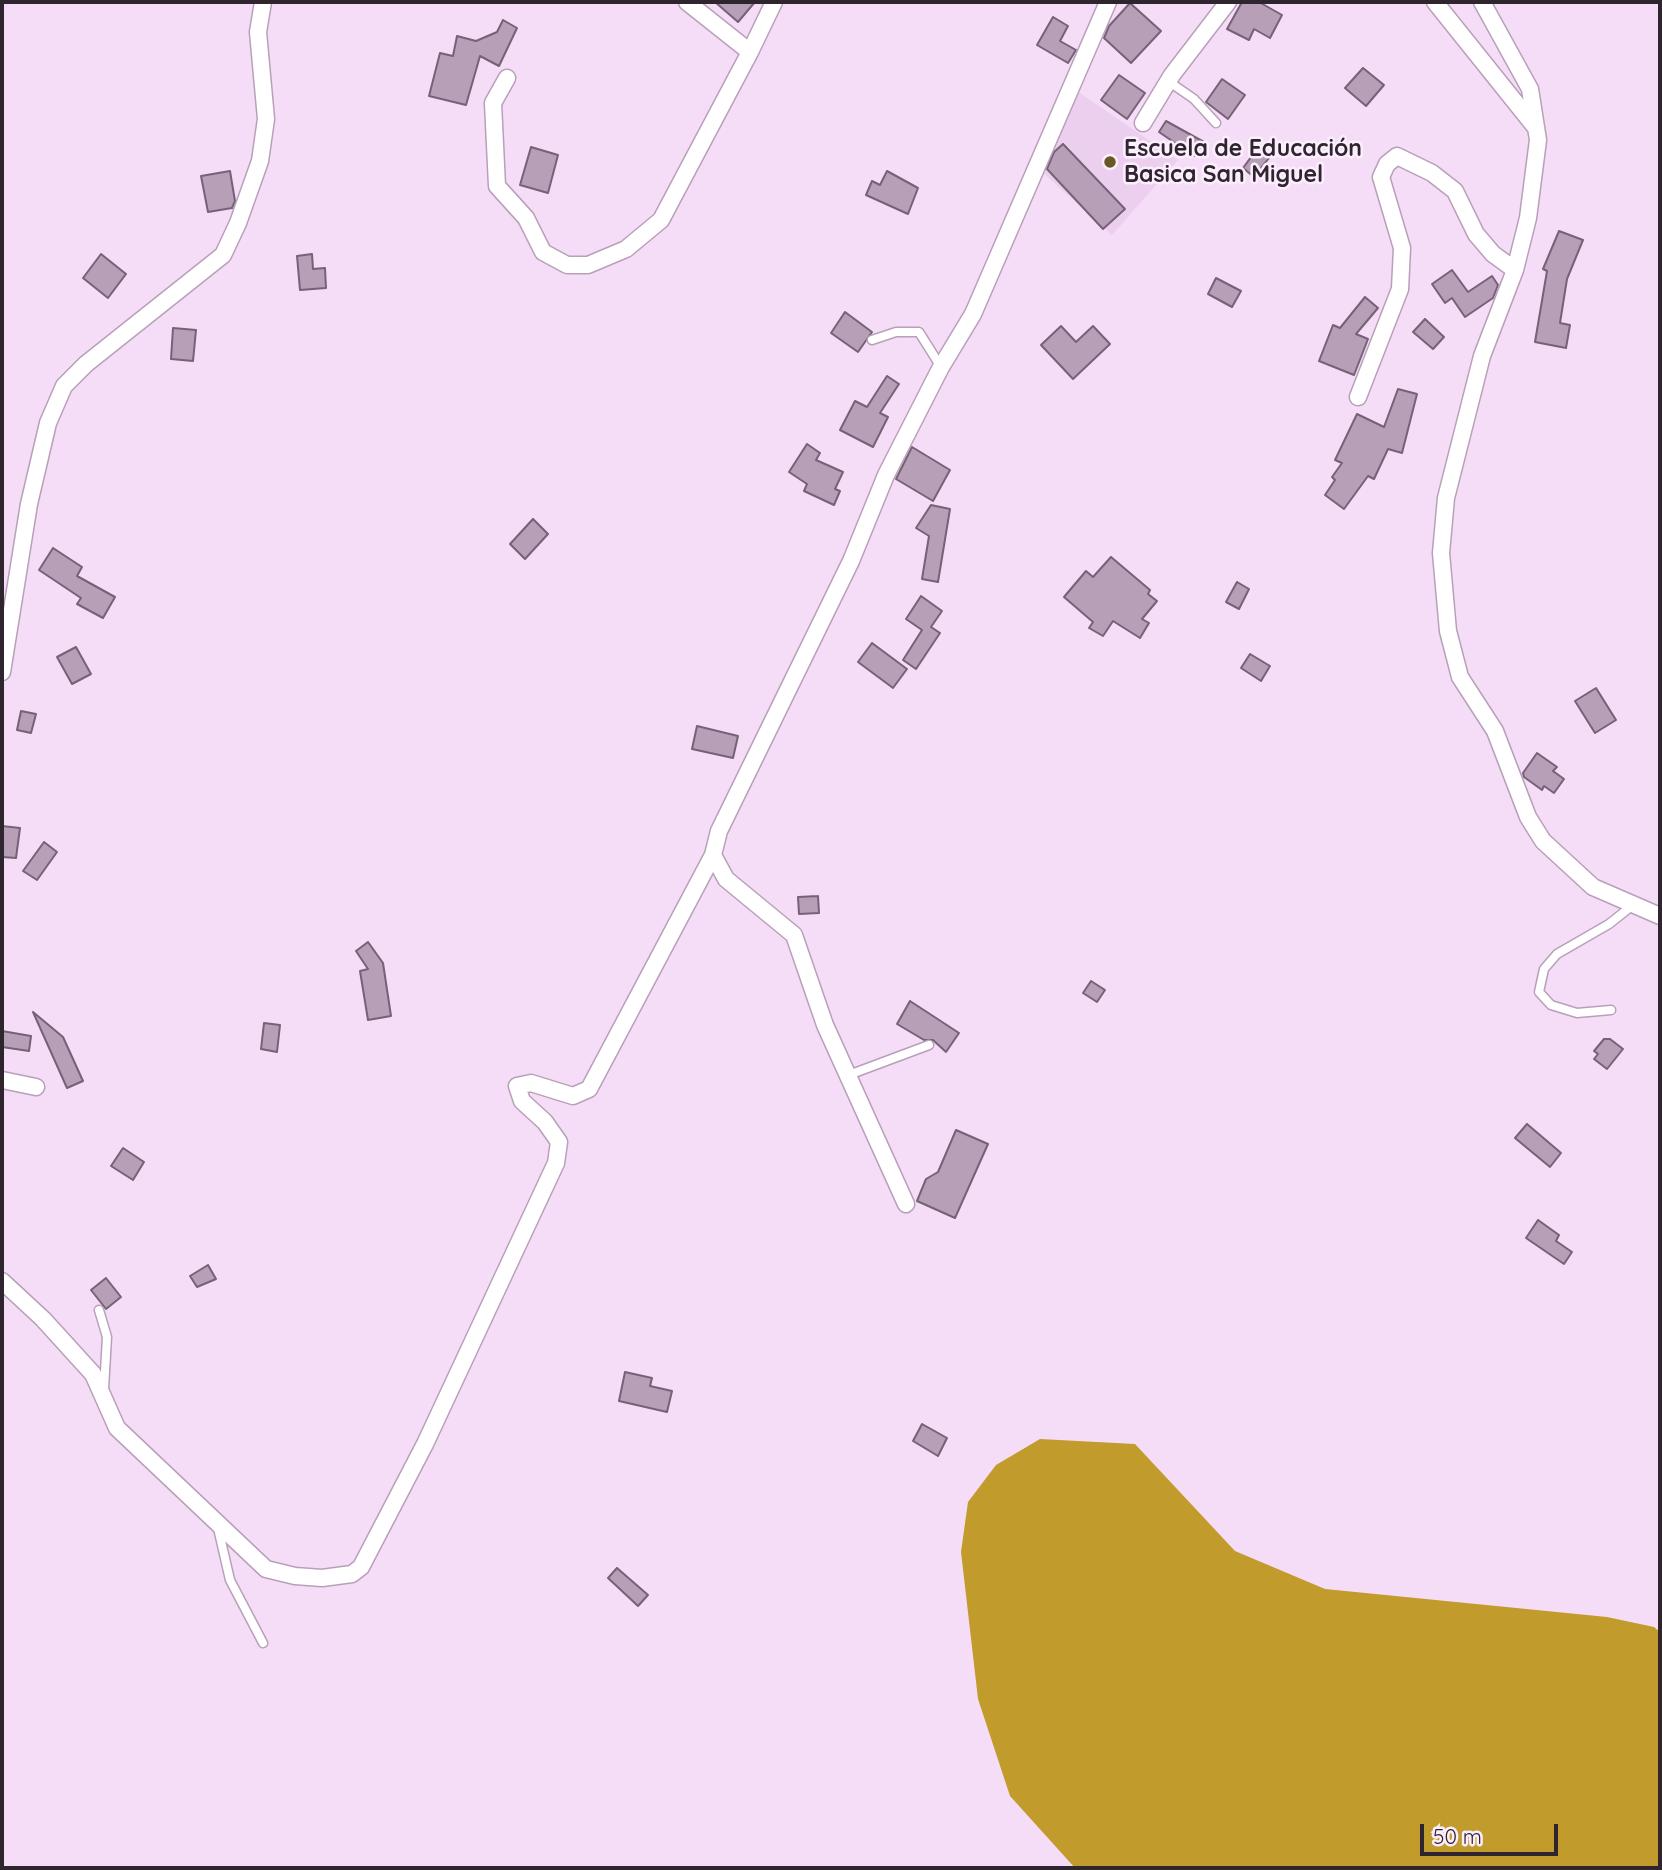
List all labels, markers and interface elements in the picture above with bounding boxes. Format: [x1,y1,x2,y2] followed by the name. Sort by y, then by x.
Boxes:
[1124,135,1362,189] place label: Escuela de Educación Basica San Miguel
[1102,154,1118,170] marker: Escuela de Educación Basica San Miguel
[1424,1811,1562,1855] scale bar
[1433,1823,1482,1849] text: 50 m

